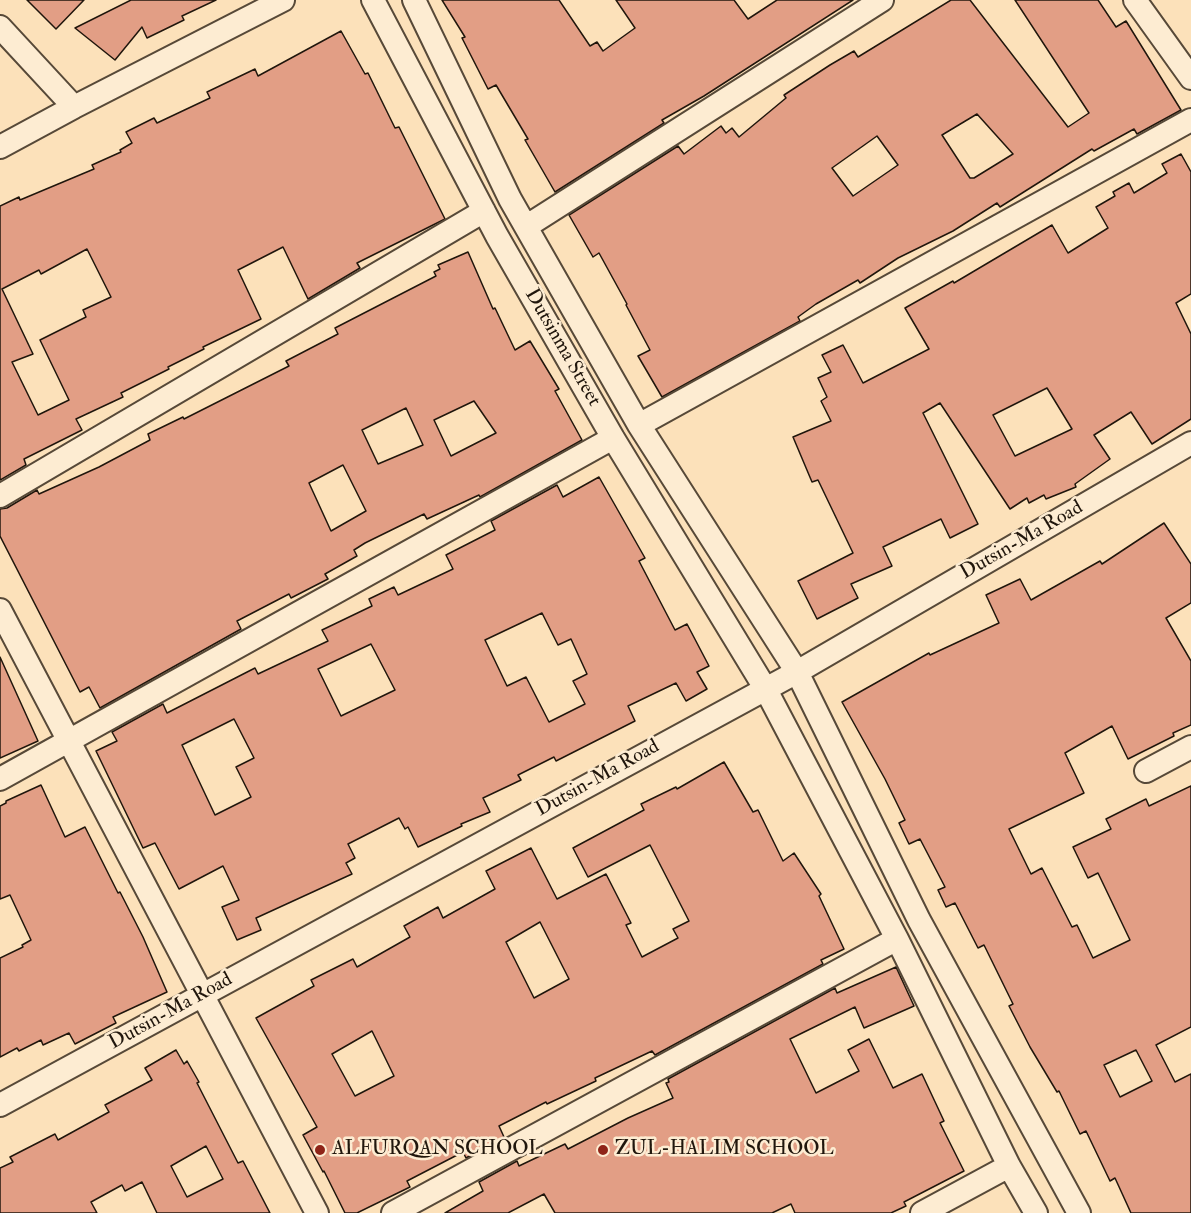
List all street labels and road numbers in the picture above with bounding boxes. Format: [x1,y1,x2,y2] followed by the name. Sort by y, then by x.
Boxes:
[519,285,605,411] street label: Dutsinma Street
[956,496,1088,586] street label: Dutsin-Ma Road
[532,735,664,823] street label: Dutsin-Ma Road
[105,968,237,1056] street label: Dutsin-Ma Road

